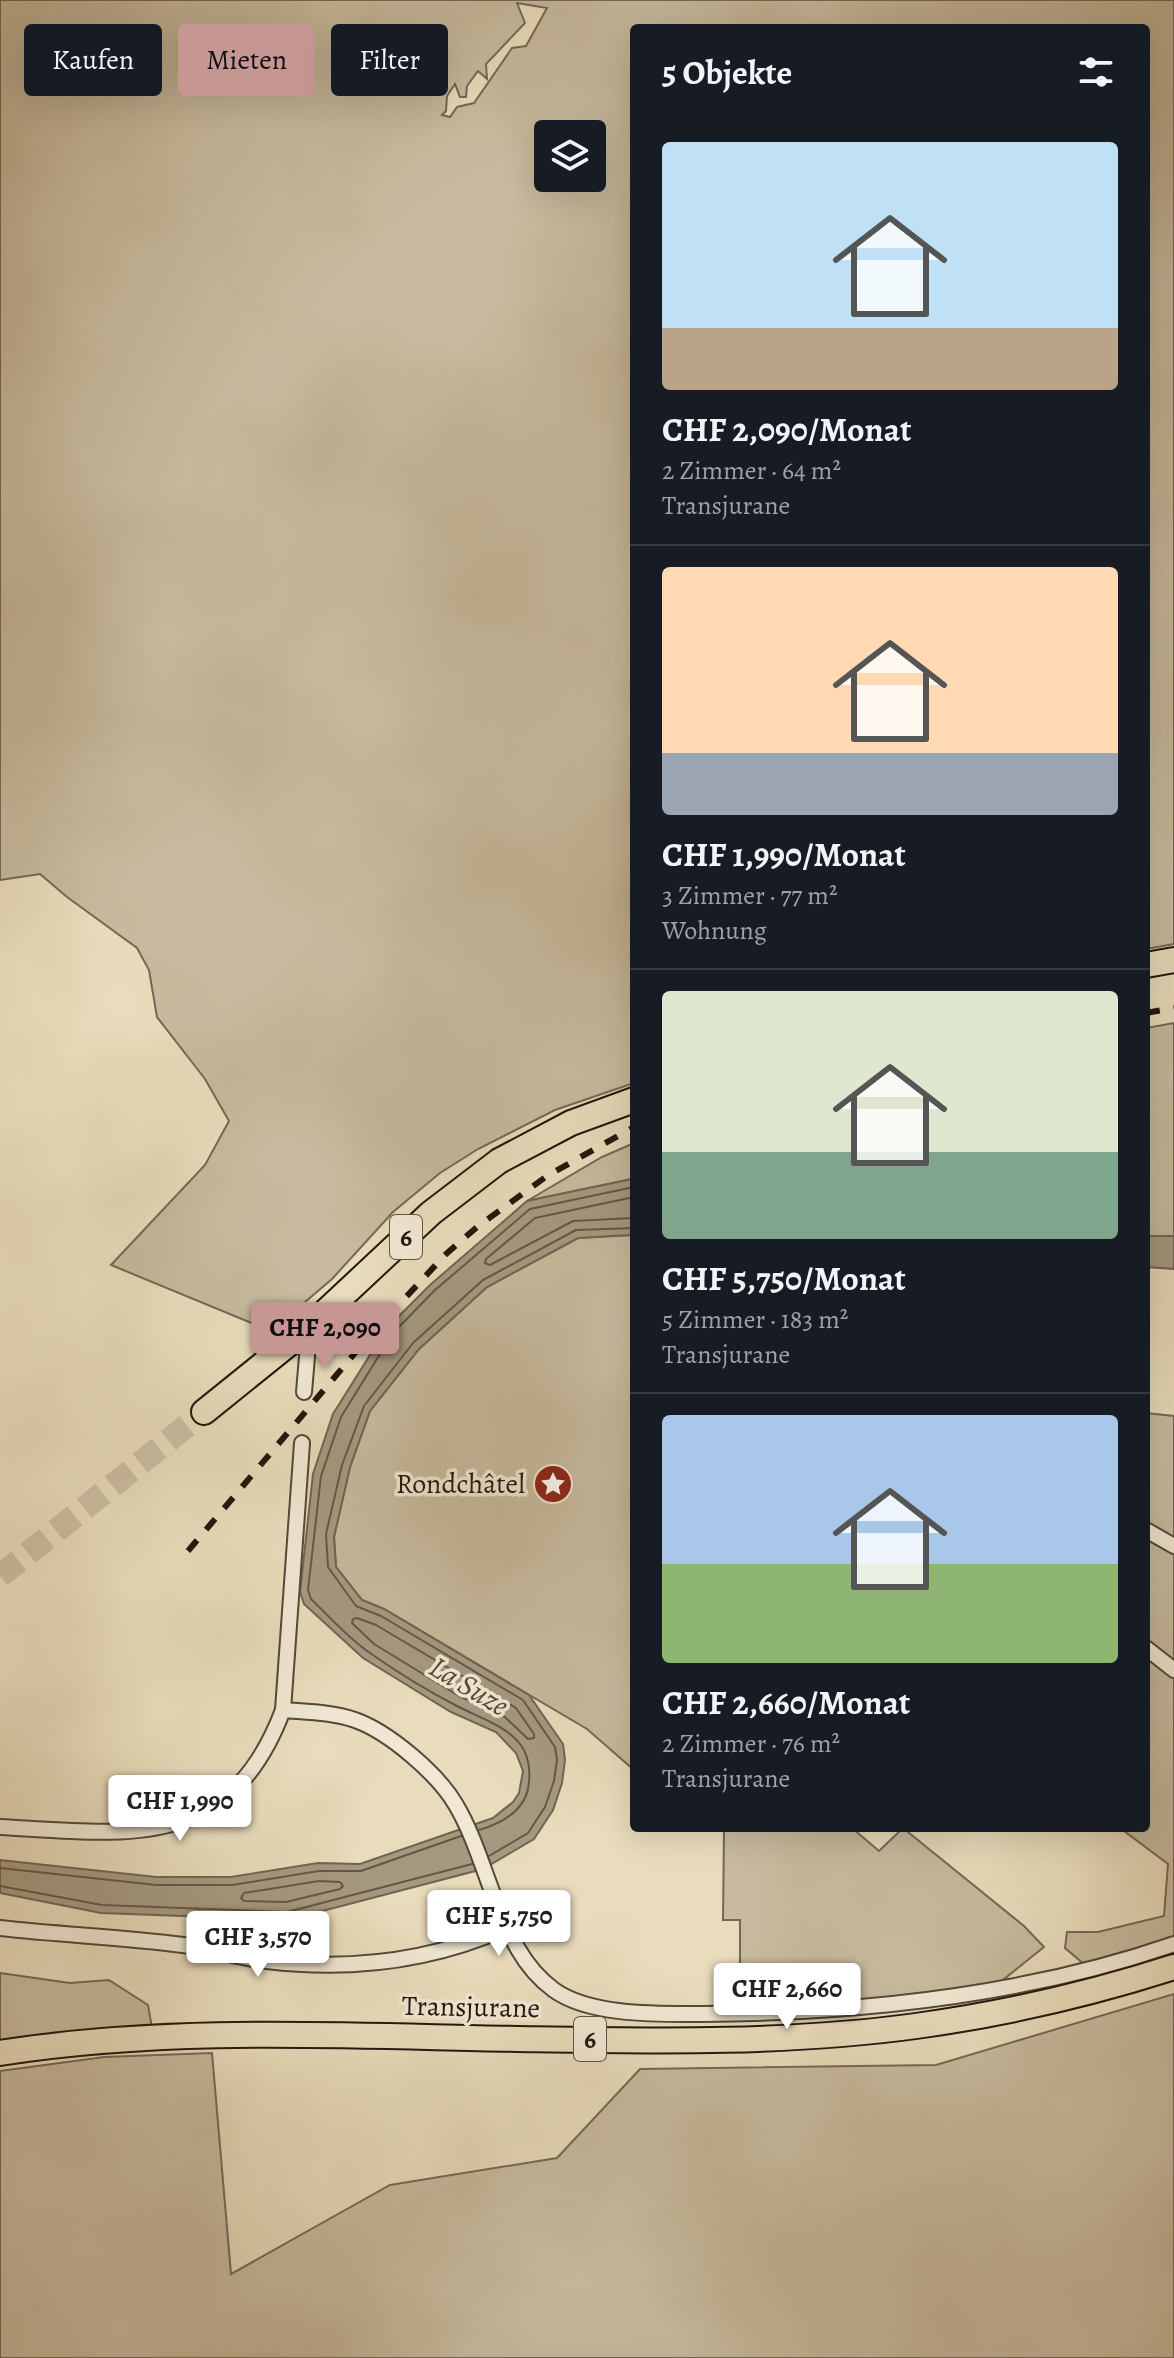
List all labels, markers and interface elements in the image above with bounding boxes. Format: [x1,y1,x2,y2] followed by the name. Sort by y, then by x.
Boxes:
[24,24,162,96] chip: Kaufen
[178,24,315,96] chip: Mieten
[331,24,448,96] chip: Filter
[662,49,792,96] text: 5 Objekte
[1074,50,1118,94] icon: filters
[534,120,606,192] map controls
[534,120,606,192] button: layers
[818,194,962,338] icon: home
[662,406,911,453] text: CHF 2,090/Monat
[662,453,841,488] text: 2 Zimmer · 64 m²
[662,488,790,523] text: Transjurane
[818,619,962,763] icon: home
[662,831,906,878] text: CHF 1,990/Monat
[662,878,838,913] text: 3 Zimmer · 77 m²
[662,913,767,948] text: Wohnung
[818,1043,962,1187] icon: home
[390,1215,422,1259] road number: 6
[662,1255,906,1302] text: CHF 5,750/Monat
[233,1302,417,1370] pin: CHF 2,090
[662,1302,848,1337] text: 5 Zimmer · 183 m²
[269,1310,381,1345] text: CHF 2,090
[662,1337,790,1372] text: Transjurane
[532,1463,574,1505] place icon: Rondchâtel
[396,1465,525,1503] place label: Rondchâtel
[818,1467,962,1611] icon: home
[422,1647,516,1725] water label: La Suze
[662,1679,910,1726] text: CHF 2,660/Monat
[662,1726,840,1761] text: 2 Zimmer · 76 m²
[662,1761,790,1796] text: Transjurane
[88,1775,272,1843] pin: CHF 1,990
[126,1783,234,1818] text: CHF 1,990
[407,1890,591,1958] pin: CHF 5,750
[445,1898,553,1933] text: CHF 5,750
[166,1911,350,1979] pin: CHF 3,570
[204,1919,312,1954] text: CHF 3,570
[695,1963,879,2031] pin: CHF 2,660
[732,1971,842,2006] text: CHF 2,660
[402,1987,540,2027] street label: Transjurane
[574,2017,606,2061] road number: 6

